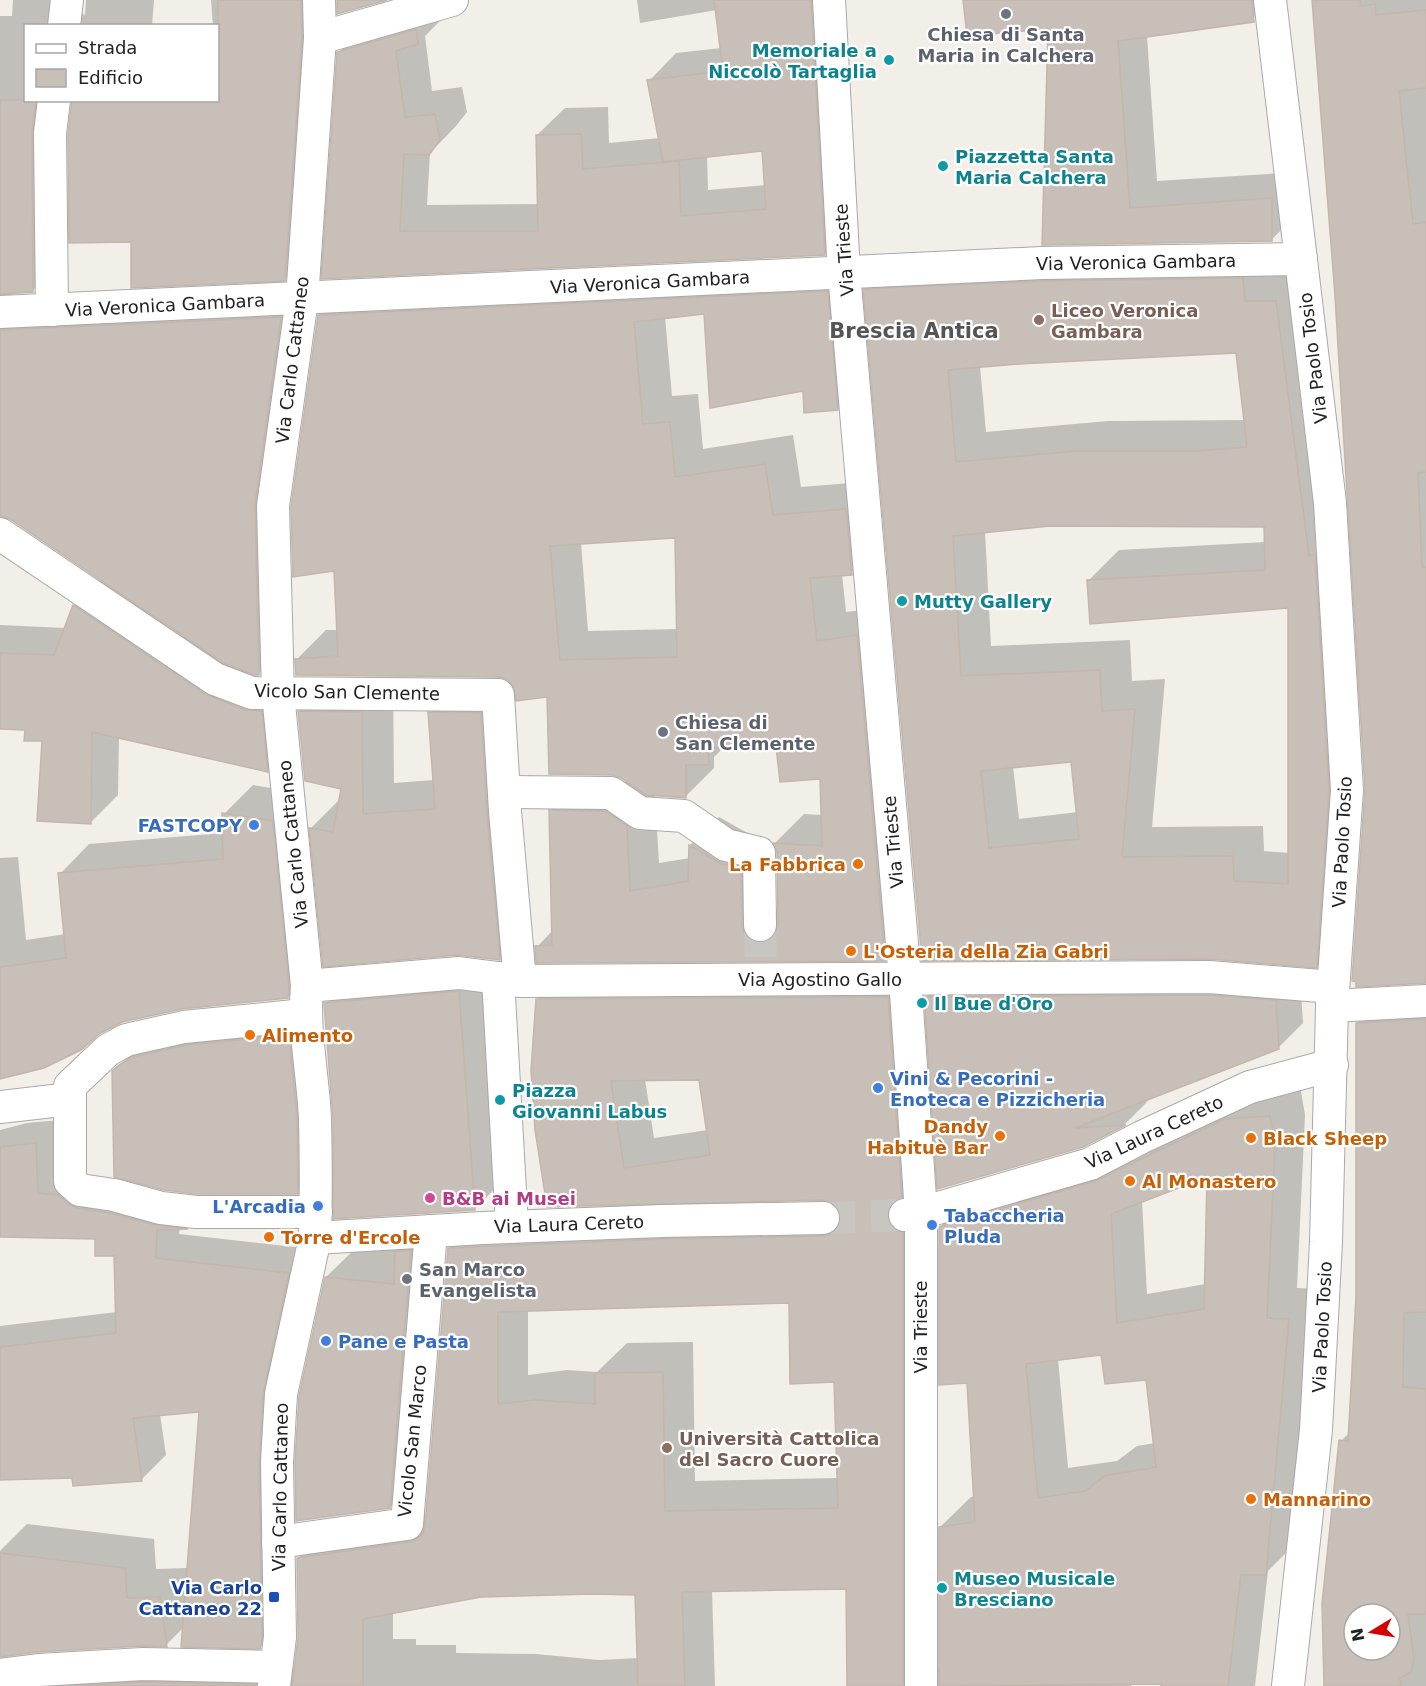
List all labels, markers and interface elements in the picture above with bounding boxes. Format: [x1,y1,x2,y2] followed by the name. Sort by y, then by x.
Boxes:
[999,7,1013,21] marker: Chiesa di Santa Maria in Calchera
[24,24,219,102] legend
[917,24,1095,66] place label: Chiesa di Santa Maria in Calchera
[78,37,137,58] text: Strada
[708,40,877,82] place label: Memoriale a Niccolò Tartaglia
[882,53,896,67] marker: Memoriale a Niccolò Tartaglia
[78,67,143,88] text: Edificio
[955,146,1114,188] place label: Piazzetta Santa Maria Calchera
[936,159,950,173] marker: Piazzetta Santa Maria Calchera
[830,203,858,297] street label: Via Trieste
[1036,250,1236,274] street label: Via Veronica Gambara
[550,266,750,298] street label: Via Veronica Gambara
[271,275,313,445] street label: Via Carlo Cattaneo
[65,289,265,321] street label: Via Veronica Gambara
[1295,291,1331,425] street label: Via Paolo Tosio
[1051,300,1198,342] place label: Liceo Veronica Gambara
[1032,313,1046,327] marker: Liceo Veronica Gambara
[829,319,999,343] district label: Brescia Antica
[914,591,1052,612] place label: Mutty Gallery
[895,594,909,608] marker: Mutty Gallery
[254,680,440,704] street label: Vicolo San Clemente
[675,712,815,754] place label: Chiesa di San Clemente
[656,725,670,739] marker: Chiesa di San Clemente
[274,759,312,929] street label: Via Carlo Cattaneo
[1328,776,1356,908] street label: Via Paolo Tosio
[878,795,908,889] street label: Via Trieste
[138,815,243,836] place label: FASTCOPY
[247,818,261,832] marker: FASTCOPY
[729,854,846,875] place label: La Fabbrica
[851,857,865,871] marker: La Fabbrica
[863,941,1109,962] place label: L'Osteria della Zia Gabri
[844,944,858,958] marker: L'Osteria della Zia Gabri
[738,969,902,990] street label: Via Agostino Gallo
[934,993,1053,1014] place label: Il Bue d'Oro
[915,996,929,1010] marker: Il Bue d'Oro
[262,1025,353,1046] place label: Alimento
[243,1028,257,1042] marker: Alimento
[890,1068,1105,1110] place label: Vini & Pecorini - Enoteca e Pizzicheria
[512,1080,667,1122] place label: Piazza Giovanni Labus
[871,1081,885,1095] marker: Vini & Pecorini - Enoteca e Pizzicheria
[1082,1091,1226,1173] street label: Via Laura Cereto
[493,1093,507,1107] marker: Piazza Giovanni Labus
[867,1116,988,1158] place label: Dandy Habituè Bar
[1263,1128,1387,1149] place label: Black Sheep
[993,1129,1007,1143] marker: Dandy Habituè Bar
[1244,1131,1258,1145] marker: Black Sheep
[1142,1171,1276,1192] place label: Al Monastero
[1123,1174,1137,1188] marker: Al Monastero
[442,1188,576,1209] place label: B&B ai Musei
[423,1191,437,1205] marker: B&B ai Musei
[212,1196,306,1217] place label: L'Arcadia
[311,1199,325,1213] marker: L'Arcadia
[944,1205,1065,1247] place label: Tabaccheria Pluda
[494,1211,644,1237] street label: Via Laura Cereto
[925,1218,939,1232] marker: Tabaccheria Pluda
[281,1227,420,1248] place label: Torre d'Ercole
[262,1230,276,1244] marker: Torre d'Ercole
[419,1259,537,1301] place label: San Marco Evangelista
[1308,1261,1336,1393] street label: Via Paolo Tosio
[400,1272,414,1286] marker: San Marco Evangelista
[910,1280,931,1374] street label: Via Trieste
[338,1331,469,1352] place label: Pane e Pasta
[319,1334,333,1348] marker: Pane e Pasta
[394,1364,430,1518] street label: Vicolo San Marco
[268,1403,292,1571] street label: Via Carlo Cattaneo
[679,1428,879,1470] place label: Università Cattolica del Sacro Cuore
[660,1441,674,1455] marker: Università Cattolica del Sacro Cuore
[1263,1489,1371,1510] place label: Mannarino
[1244,1492,1258,1506] marker: Mannarino
[954,1568,1115,1610] place label: Museo Musicale Bresciano
[139,1577,262,1619] place label: Via Carlo Cattaneo 22
[935,1581,949,1595] marker: Museo Musicale Bresciano
[267,1590,281,1604] marker: Via Carlo Cattaneo 22
[1342,1602,1402,1662] north arrow
[1347,1626,1368,1643] text: N

